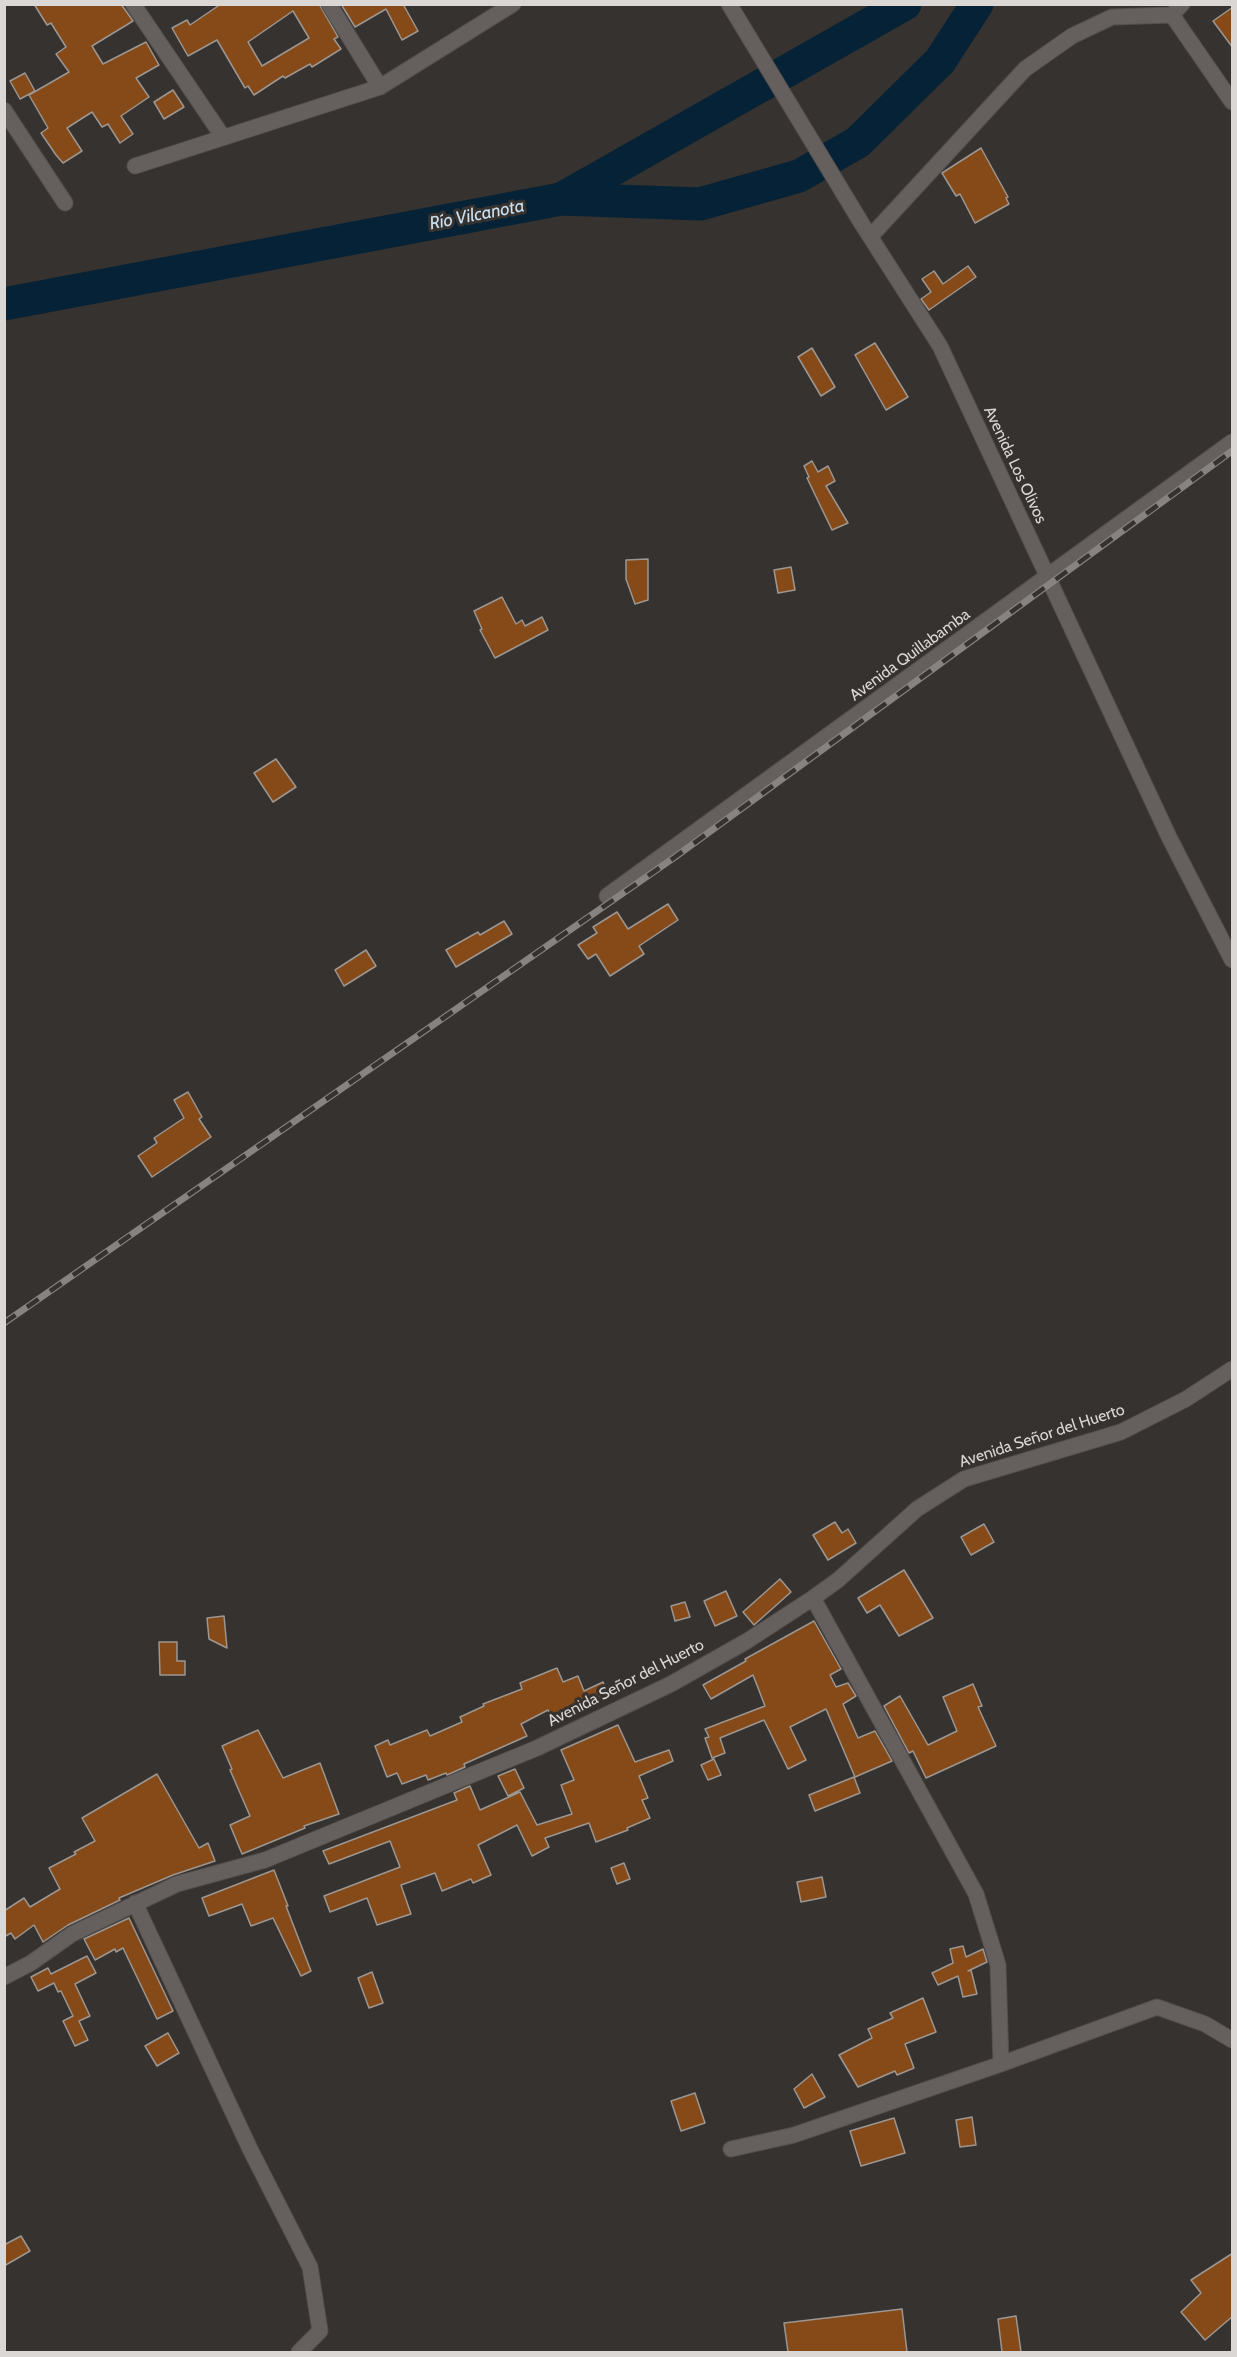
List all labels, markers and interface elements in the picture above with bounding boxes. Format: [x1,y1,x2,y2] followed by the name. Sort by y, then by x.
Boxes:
[428,195,526,235] water label: Río Vilcanota
[979,403,1051,527] street label: Avenida Los Olivos
[846,605,974,705] street label: Avenida Quillabamba
[957,1400,1127,1472] street label: Avenida Señor del Huerto
[545,1635,707,1731] street label: Avenida Señor del Huerto

